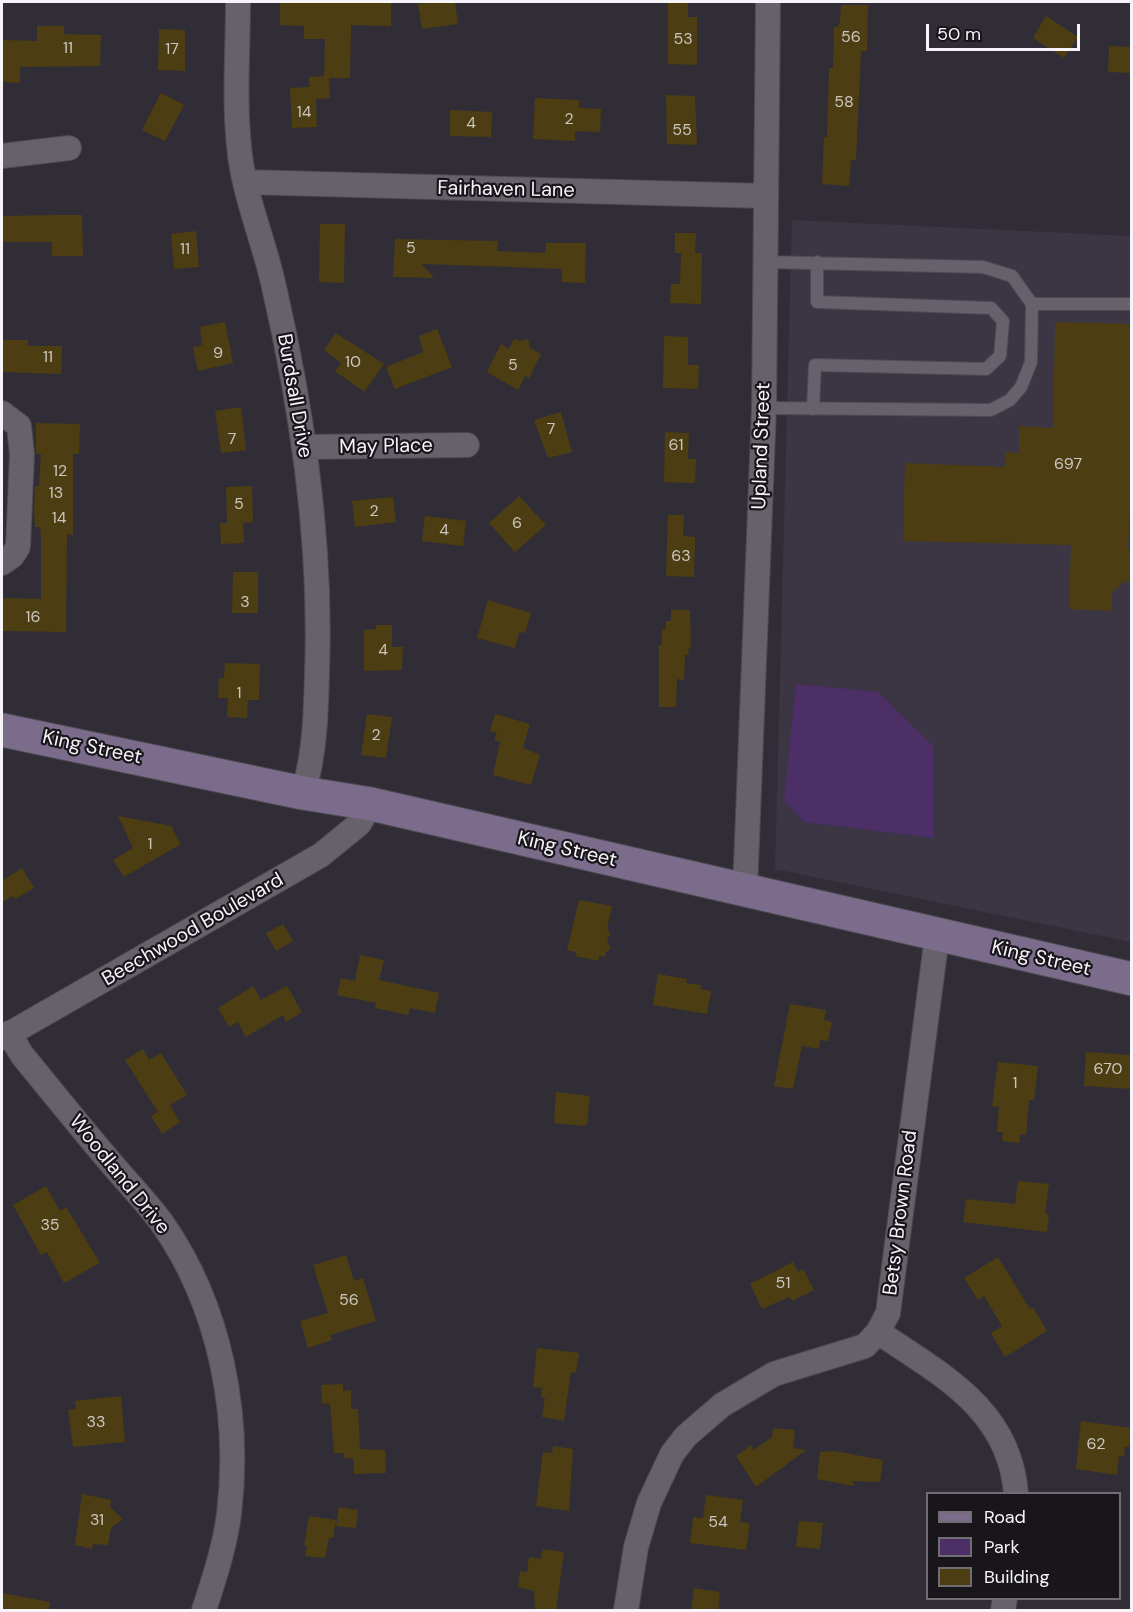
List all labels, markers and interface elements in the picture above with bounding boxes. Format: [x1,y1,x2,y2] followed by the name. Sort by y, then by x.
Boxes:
[929,12,1084,50] scale bar
[937,22,981,46] text: 50 m
[841,28,861,48] house number: 56
[673,30,693,50] house number: 53
[63,39,73,59] house number: 11
[165,40,179,60] house number: 17
[834,93,854,113] house number: 58
[297,103,311,123] house number: 14
[564,110,574,130] house number: 2
[466,114,476,134] house number: 4
[672,121,692,141] house number: 55
[437,177,575,203] street label: Fairhaven Lane
[406,239,416,259] house number: 5
[180,240,190,260] house number: 11
[271,332,317,460] street label: Burdsall Drive
[213,344,223,364] house number: 9
[43,348,53,368] house number: 11
[345,353,361,373] house number: 10
[508,356,518,376] house number: 5
[748,382,776,510] street label: Upland Street
[547,420,555,440] house number: 7
[228,430,236,450] house number: 7
[339,434,433,460] street label: May Place
[668,436,684,456] house number: 61
[1054,455,1082,475] house number: 697
[53,462,67,482] house number: 12
[49,484,63,504] house number: 13
[234,495,244,515] house number: 5
[369,502,379,522] house number: 2
[52,509,66,529] house number: 14
[512,514,522,534] house number: 6
[439,521,449,541] house number: 4
[671,547,691,567] house number: 63
[240,593,250,613] house number: 3
[25,608,41,628] house number: 16
[378,641,388,661] house number: 4
[237,684,241,704] house number: 1
[40,726,144,770] street label: King Street
[371,726,381,746] house number: 2
[515,827,619,873] street label: King Street
[148,835,152,855] house number: 1
[98,868,288,992] street label: Beechwood Boulevard
[989,936,1093,982] street label: King Street
[1094,1060,1122,1080] house number: 670
[1013,1074,1017,1094] house number: 1
[64,1110,174,1240] street label: Woodland Drive
[879,1129,923,1297] street label: Betsy Brown Road
[40,1216,60,1236] house number: 35
[776,1274,790,1294] house number: 51
[339,1291,359,1311] house number: 56
[87,1413,105,1433] house number: 33
[1087,1435,1105,1455] house number: 62
[926,1492,1121,1600] legend
[984,1505,1026,1529] text: Road
[90,1511,104,1531] house number: 31
[708,1513,728,1533] house number: 54
[984,1535,1020,1559] text: Park
[984,1565,1049,1589] text: Building

